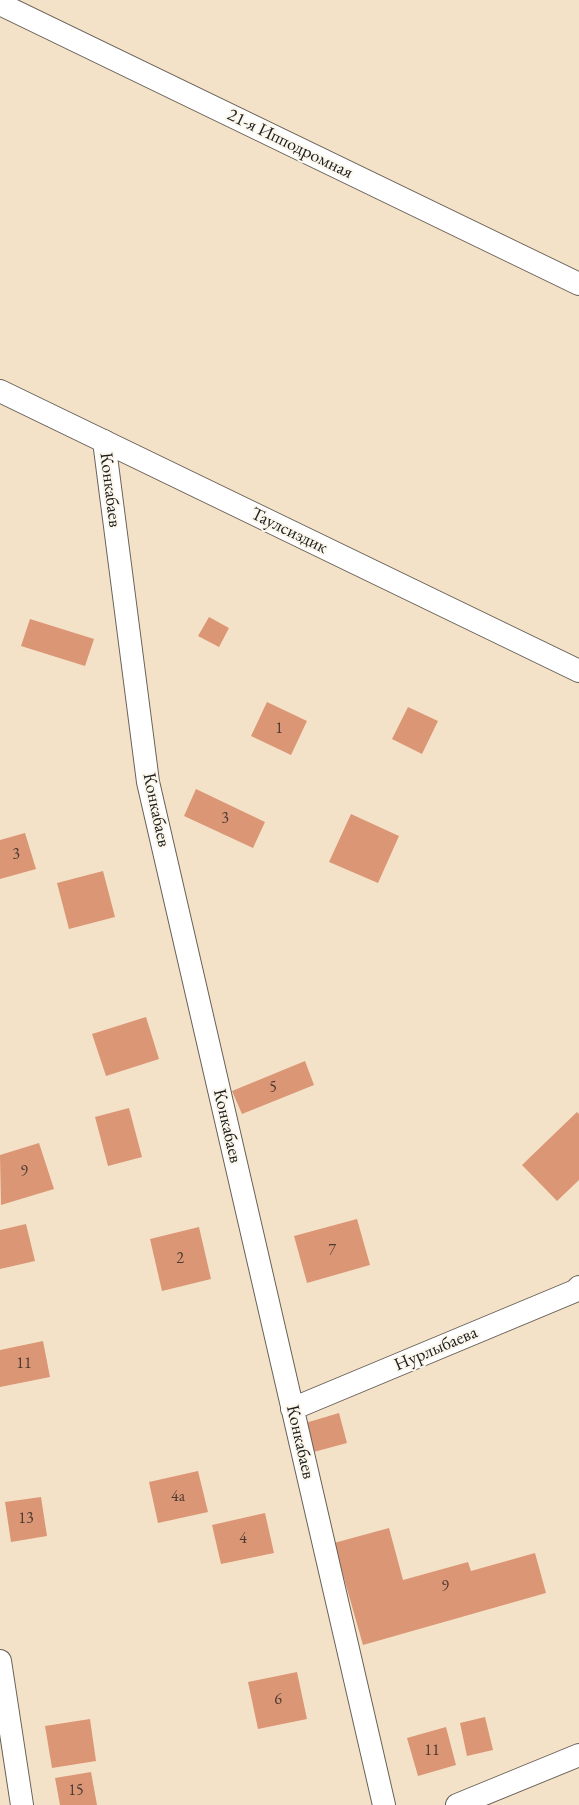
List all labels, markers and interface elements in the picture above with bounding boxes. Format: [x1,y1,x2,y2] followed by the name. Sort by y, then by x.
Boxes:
[224,104,356,184] street label: 21-я Ипподромная
[95,451,125,529] street label: Конкабаев
[247,503,331,559] street label: Таулсиздик
[275,719,283,739] house number: 1
[138,771,174,849] street label: Конкабаев
[221,809,229,829] house number: 3
[12,845,20,865] house number: 3
[269,1078,277,1098] house number: 5
[208,1087,246,1165] street label: Конкабаев
[20,1162,28,1182] house number: 9
[328,1241,336,1261] house number: 7
[176,1249,184,1269] house number: 2
[391,1322,481,1376] street label: Нурлыбаева
[16,1354,32,1374] house number: 11
[281,1403,319,1481] street label: Конкабаев
[171,1487,185,1507] house number: 4а
[18,1509,34,1529] house number: 13
[239,1529,247,1549] house number: 4
[441,1577,449,1597] house number: 9
[274,1690,282,1710] house number: 6
[424,1741,440,1761] house number: 11
[68,1781,84,1801] house number: 15

